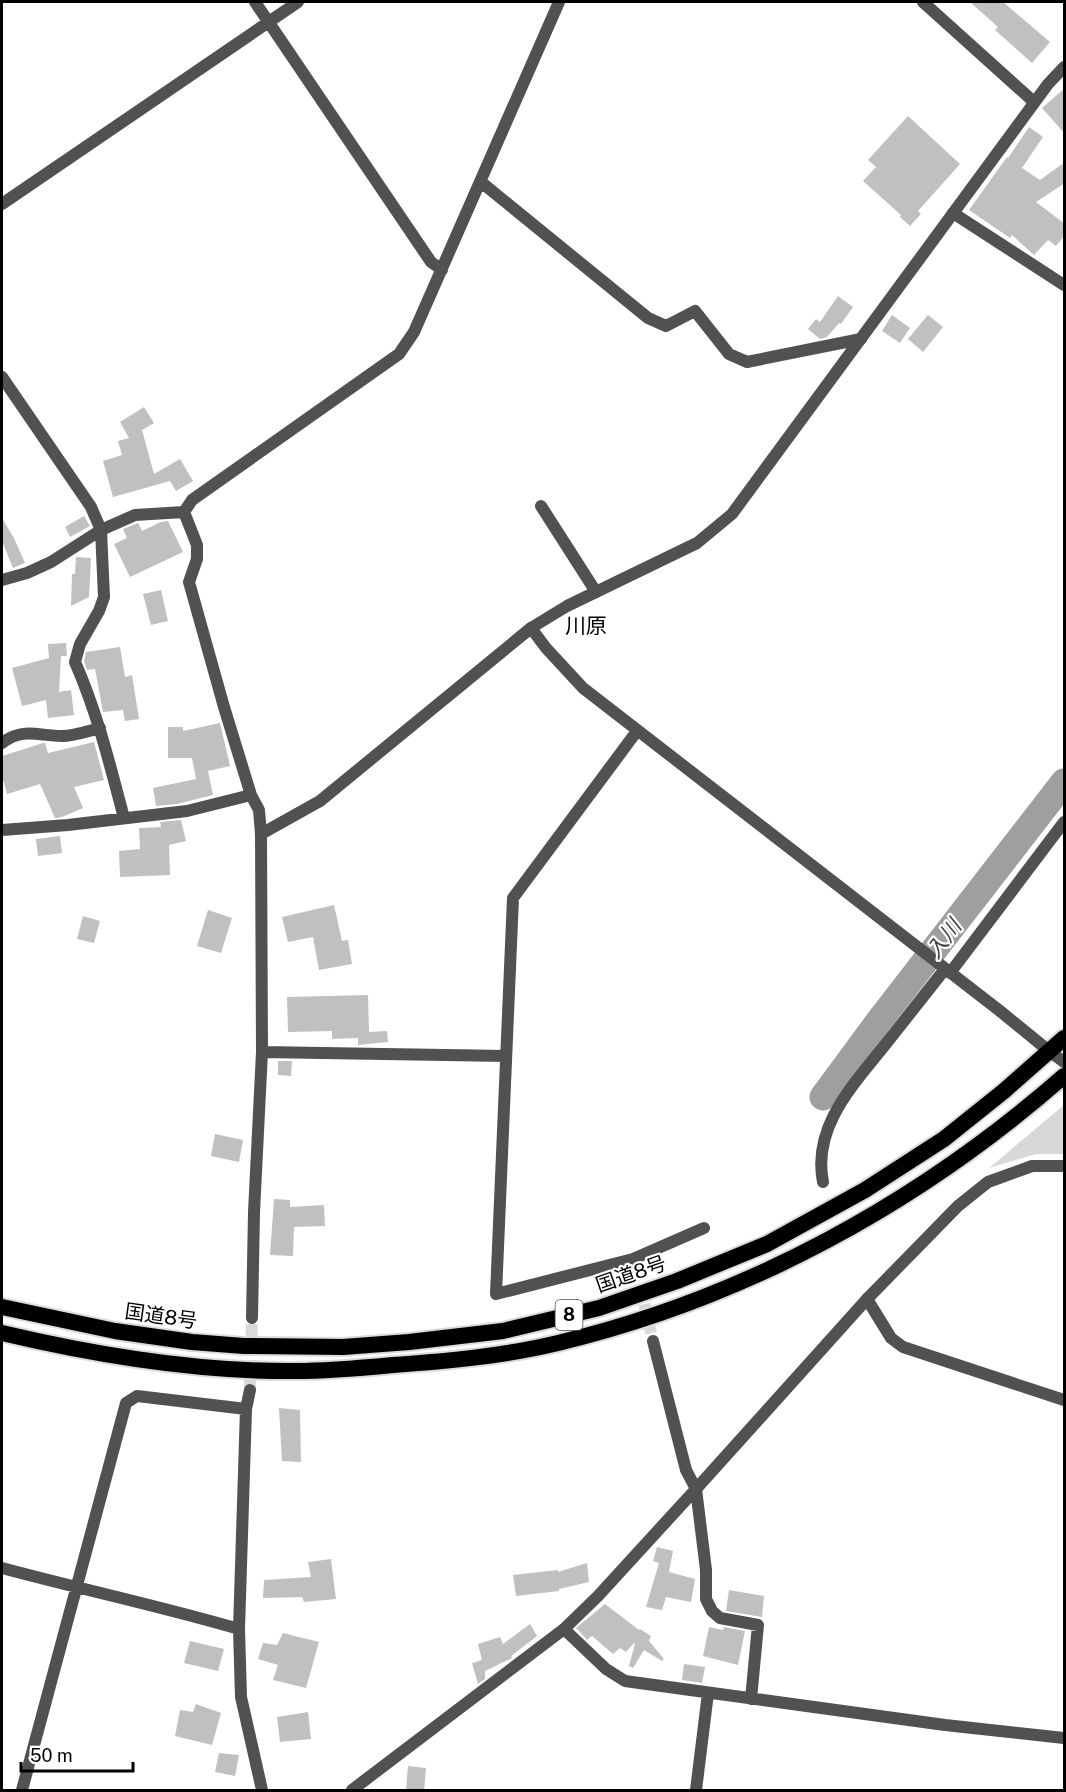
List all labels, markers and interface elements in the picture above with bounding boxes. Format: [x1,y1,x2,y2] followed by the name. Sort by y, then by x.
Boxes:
[565,613,607,638] district label: 川原
[921,913,967,963] water label: 入川
[593,1251,669,1297] street label: 国道8号
[123,1299,199,1333] street label: 国道8号
[556,1300,582,1330] road number: 8
[21,1735,134,1773] scale bar
[30,1745,73,1766] text: 50 m

